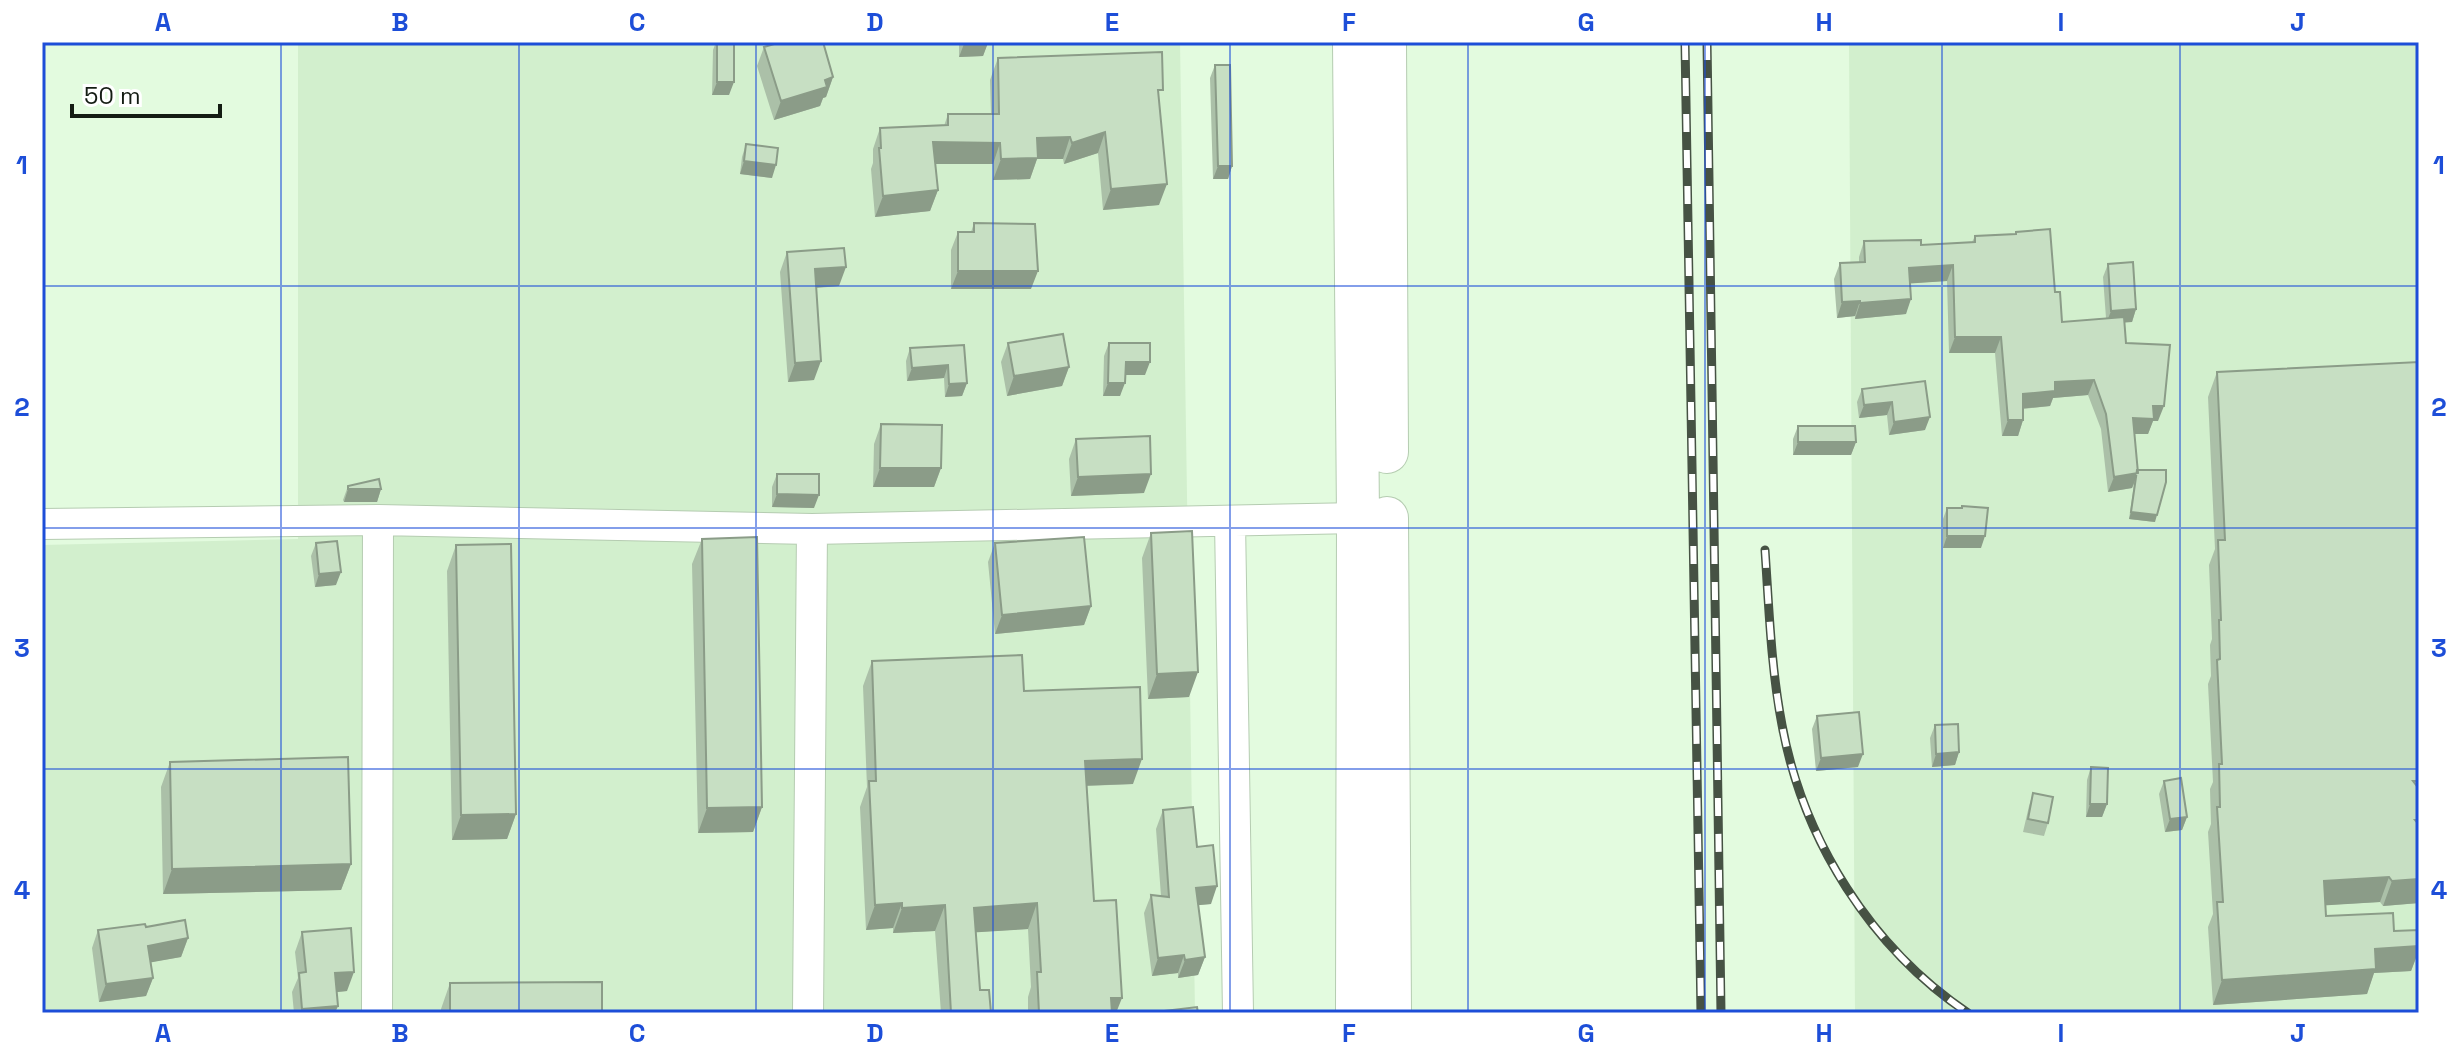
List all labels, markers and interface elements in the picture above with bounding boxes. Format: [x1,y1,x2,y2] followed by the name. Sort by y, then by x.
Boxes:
[155,5,172,39] text: A
[391,5,409,39] text: B
[629,5,645,39] text: C
[866,5,884,39] text: D
[1105,5,1119,39] text: E
[1342,5,1356,39] text: F
[1577,5,1595,39] text: G
[1815,5,1833,39] text: H
[2058,5,2064,39] text: I
[2290,5,2306,39] text: J
[72,68,220,118] scale bar
[84,80,141,111] text: 50 m
[16,148,28,182] text: 1
[2433,148,2445,182] text: 1
[14,390,30,424] text: 2
[2431,390,2447,424] text: 2
[14,631,30,665] text: 3
[2431,631,2447,665] text: 3
[14,873,30,907] text: 4
[2431,873,2447,907] text: 4
[155,1016,172,1050] text: A
[391,1016,409,1050] text: B
[629,1016,645,1050] text: C
[866,1016,884,1050] text: D
[1105,1016,1119,1050] text: E
[1342,1016,1356,1050] text: F
[1577,1016,1595,1050] text: G
[1815,1016,1833,1050] text: H
[2058,1016,2064,1050] text: I
[2290,1016,2306,1050] text: J

